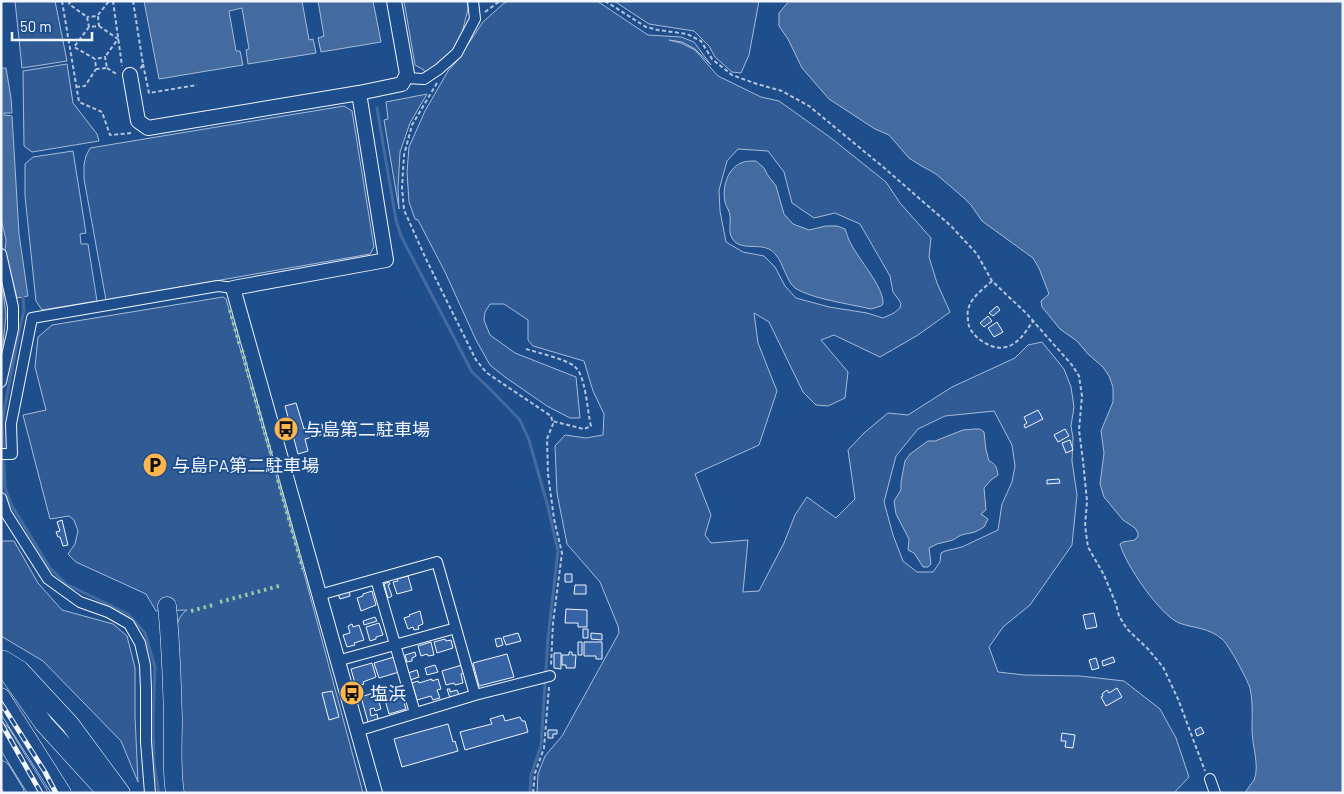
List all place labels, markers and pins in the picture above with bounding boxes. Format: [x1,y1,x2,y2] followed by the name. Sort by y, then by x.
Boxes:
[273,416,299,442] bus stop icon: 与島第二駐車場
[304,418,430,440] place label: 与島第二駐車場
[142,452,168,478] parking icon: 与島PA第二駐車場
[172,454,319,476] place label: 与島PA第二駐車場
[339,680,365,706] bus stop icon: 塩浜
[370,682,406,704] place label: 塩浜

